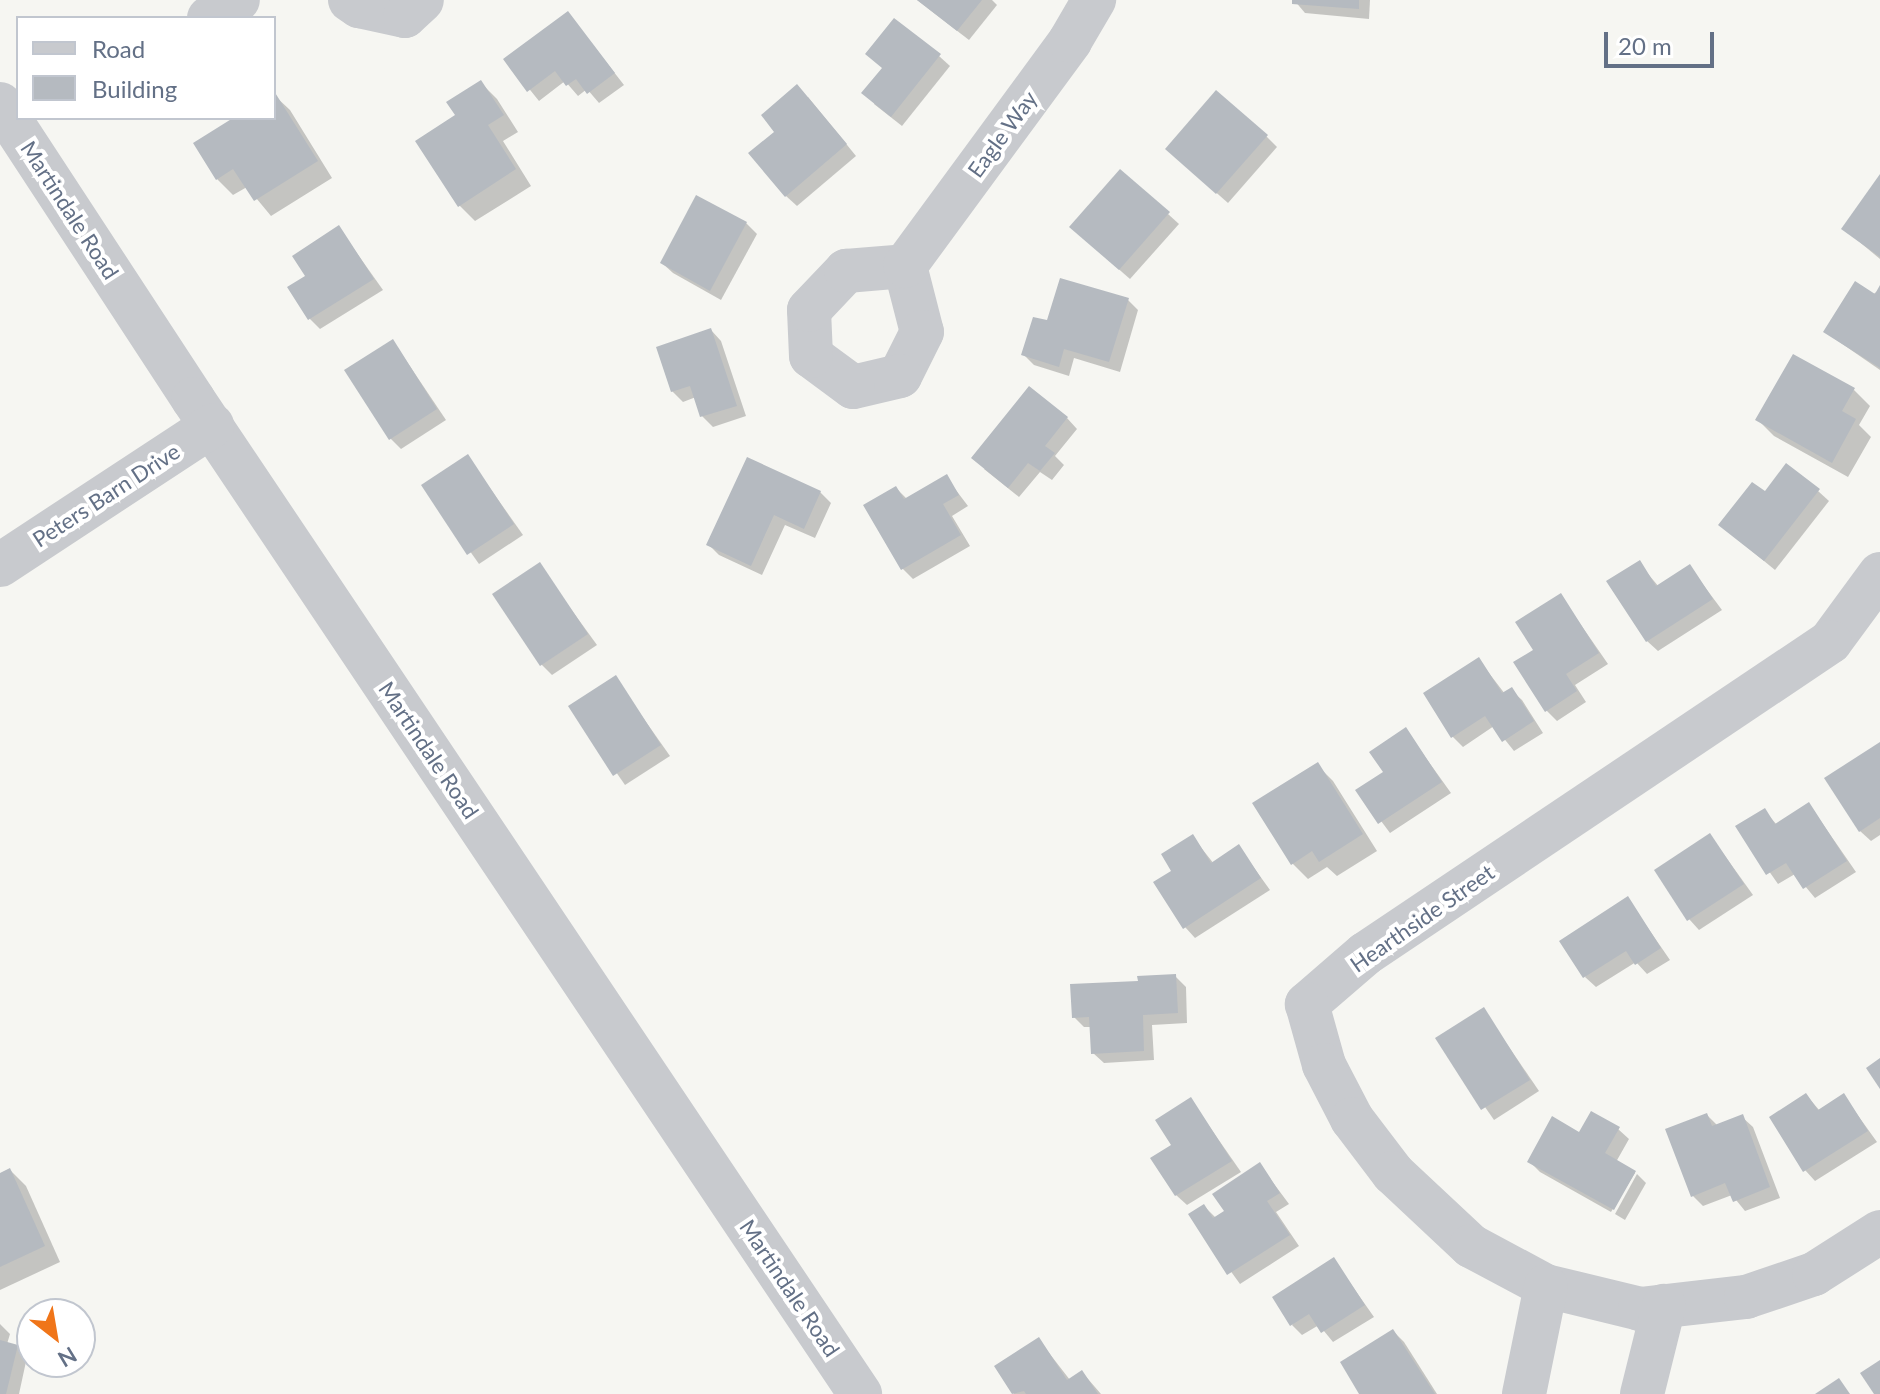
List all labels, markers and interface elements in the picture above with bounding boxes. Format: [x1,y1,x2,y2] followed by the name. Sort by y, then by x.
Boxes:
[16,16,276,120] legend
[1608,16,1718,66] scale bar
[1618,31,1672,60] text: 20 m
[92,34,145,63] text: Road
[92,74,177,103] text: Building
[962,85,1042,183] street label: Eagle Way
[16,136,124,284] street label: Martindale Road
[27,438,185,552] street label: Peters Barn Drive
[374,677,484,823] street label: Martindale Road
[1345,859,1499,977] street label: Hearthside Street
[735,1215,845,1361] street label: Martindale Road
[16,1298,96,1378] north arrow
[53,1341,82,1373] text: N

